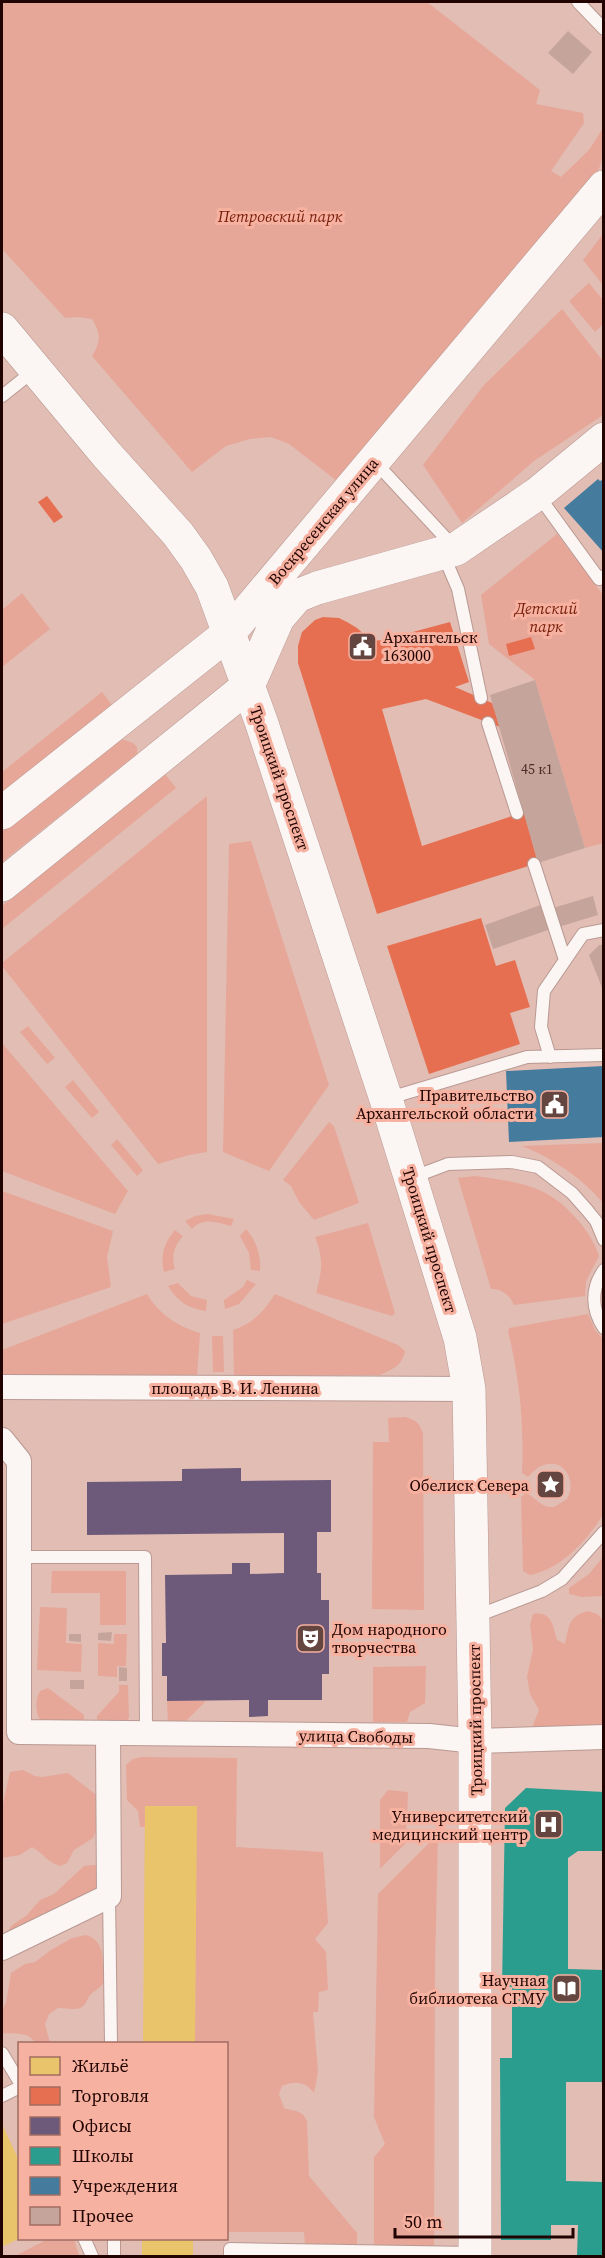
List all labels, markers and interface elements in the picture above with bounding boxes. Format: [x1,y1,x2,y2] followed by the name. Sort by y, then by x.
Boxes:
[217,205,342,227] park label: Петровский парк
[263,452,384,590] street label: Воскресенская улица
[513,597,578,637] park label: Детский парк
[383,626,478,666] place label: Архангельск 163000
[346,630,378,662] public building icon: Архангельск 163000
[245,703,315,854] street label: Троицкий проспект
[521,759,553,779] house number: 45 к1
[356,1084,534,1124] place label: Правительство Архангельской области
[539,1088,571,1120] public building icon: Правительство Архангельской области
[397,1165,463,1316] street label: Троицкий проспект
[151,1377,320,1399] street label: площадь В. И. Ленина
[534,1469,566,1501] place icon: Обелиск Севера
[409,1474,530,1496] place label: Обелиск Севера
[332,1618,447,1658] place label: Дом народного творчества
[295,1622,327,1654] theatre icon: Дом народного творчества
[463,1644,487,1796] street label: Троицкий проспект
[299,1724,413,1748] street label: улица Свободы
[372,1805,528,1845] place label: Университетский медицинский центр
[533,1809,565,1841] hospital icon: Университетский медицинский центр
[409,1969,546,2009] place label: Научная библиотека СГМУ
[551,1973,583,2005] library icon: Научная библиотека СГМУ
[18,2042,228,2240] legend
[72,2053,129,2078] text: Жильё
[72,2083,149,2108] text: Торговля
[72,2113,132,2138] text: Офисы
[72,2143,134,2168] text: Школы
[72,2173,178,2198] text: Учреждения
[395,2201,574,2239] scale bar
[72,2203,134,2228] text: Прочее
[404,2209,442,2234] text: 50 m

